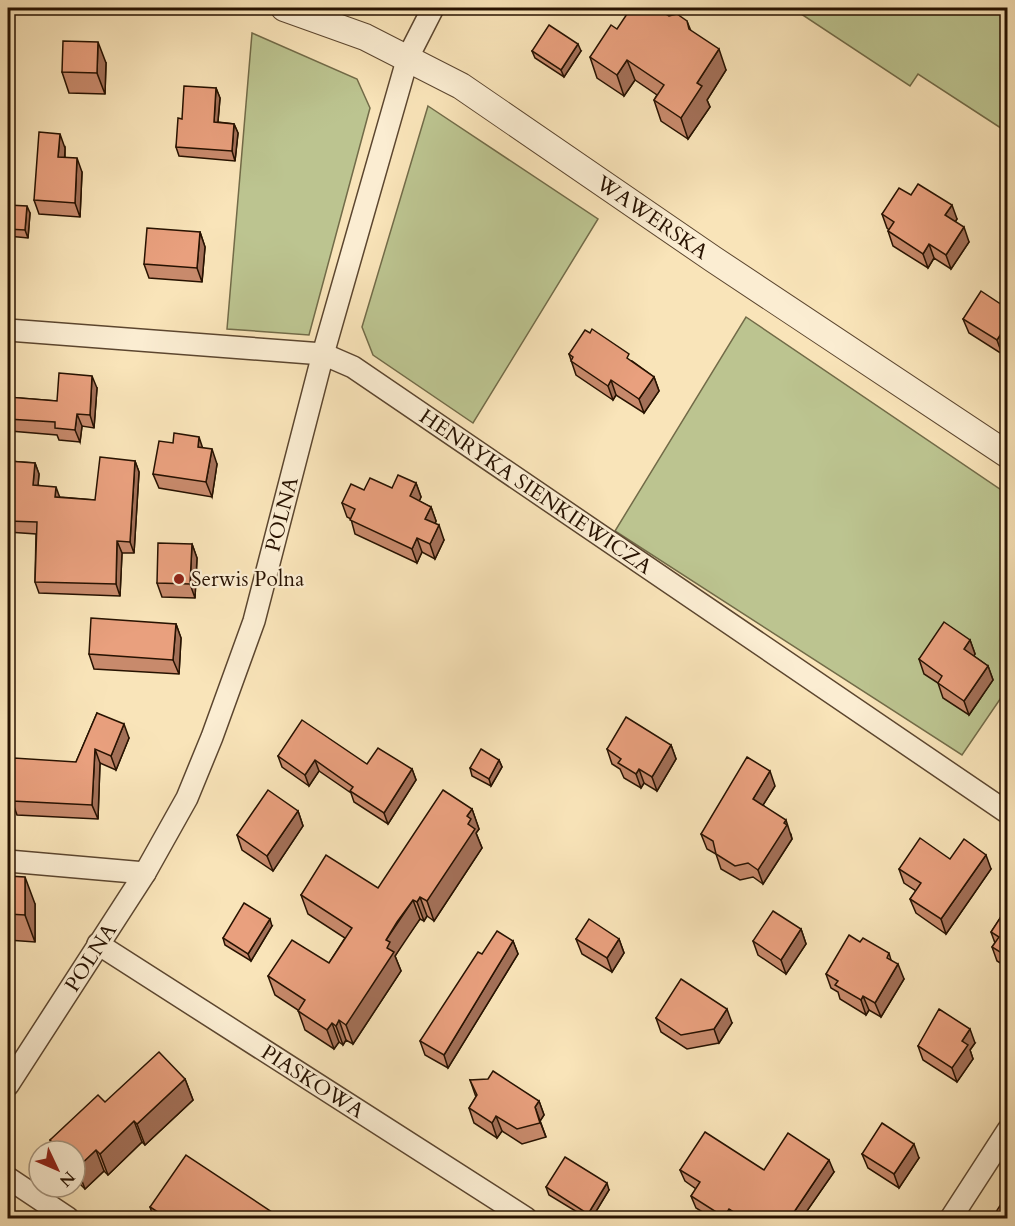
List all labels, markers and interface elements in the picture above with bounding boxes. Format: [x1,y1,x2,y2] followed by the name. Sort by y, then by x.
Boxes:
[590,169,714,267] street label: WAWERSKA
[414,402,658,582] street label: HENRYKA SIENKIEWICZA
[259,474,306,555] street label: POLNA
[191,565,304,594] place label: Serwis Polna
[172,572,186,586] marker: Serwis Polna
[58,918,124,997] street label: POLNA
[255,1038,370,1126] street label: PIASKOWA
[27,1139,87,1199] north arrow
[54,1166,80,1191] text: N

